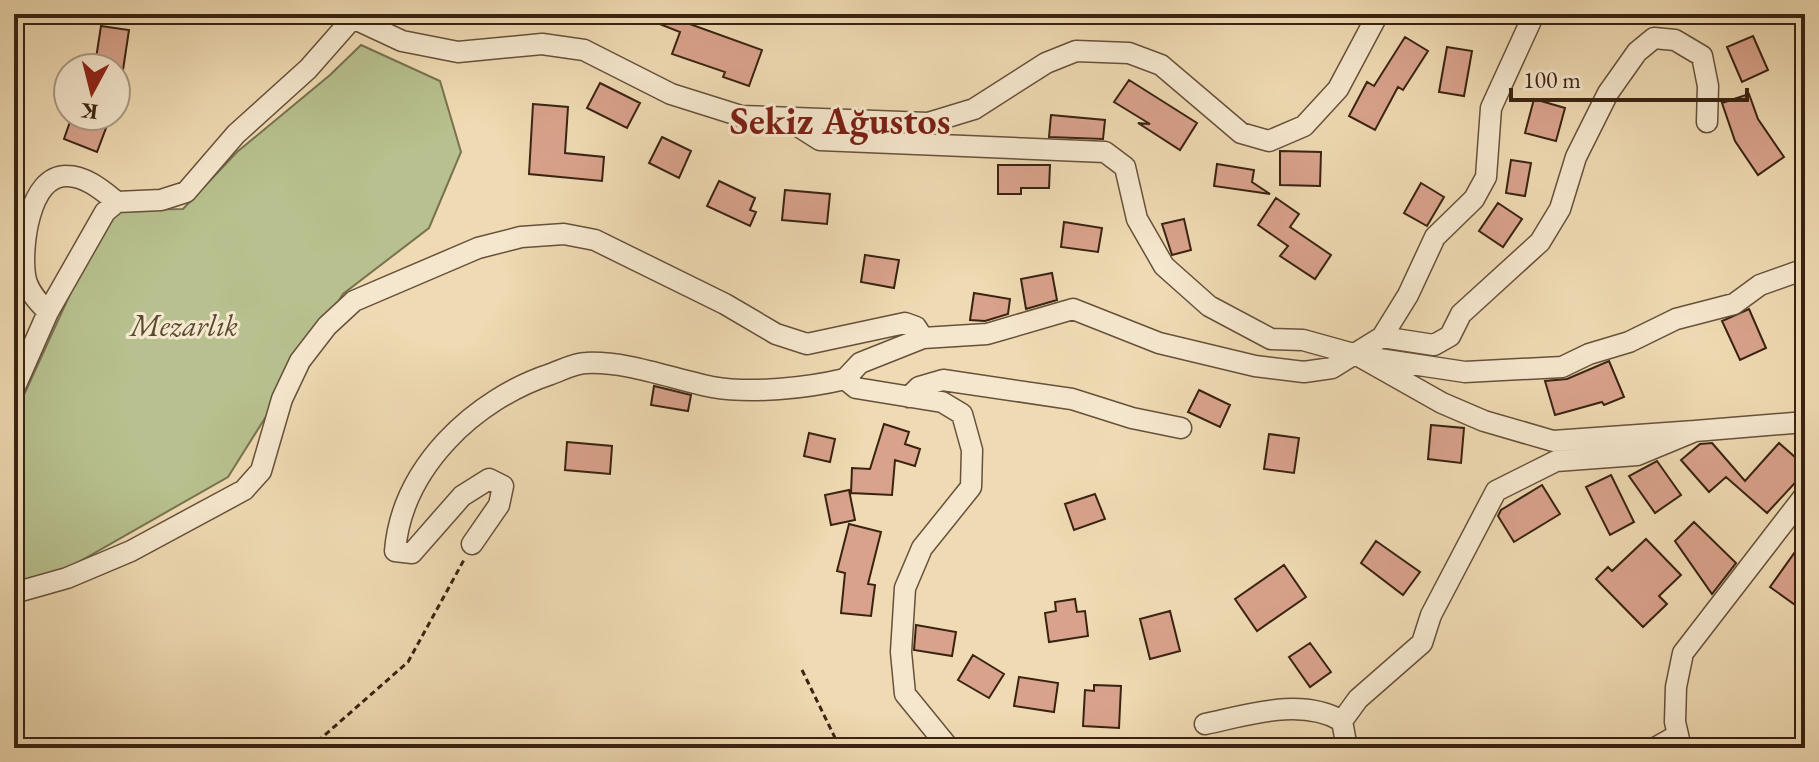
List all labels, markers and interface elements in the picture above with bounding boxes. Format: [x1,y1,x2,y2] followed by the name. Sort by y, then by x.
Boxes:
[52,52,132,132] north arrow
[1511,52,1747,102] scale bar
[1523,64,1581,95] text: 100 m
[79,96,100,127] text: K
[730,96,950,145] district label: Sekiz Ağustos
[128,306,238,345] park label: Mezarlık

